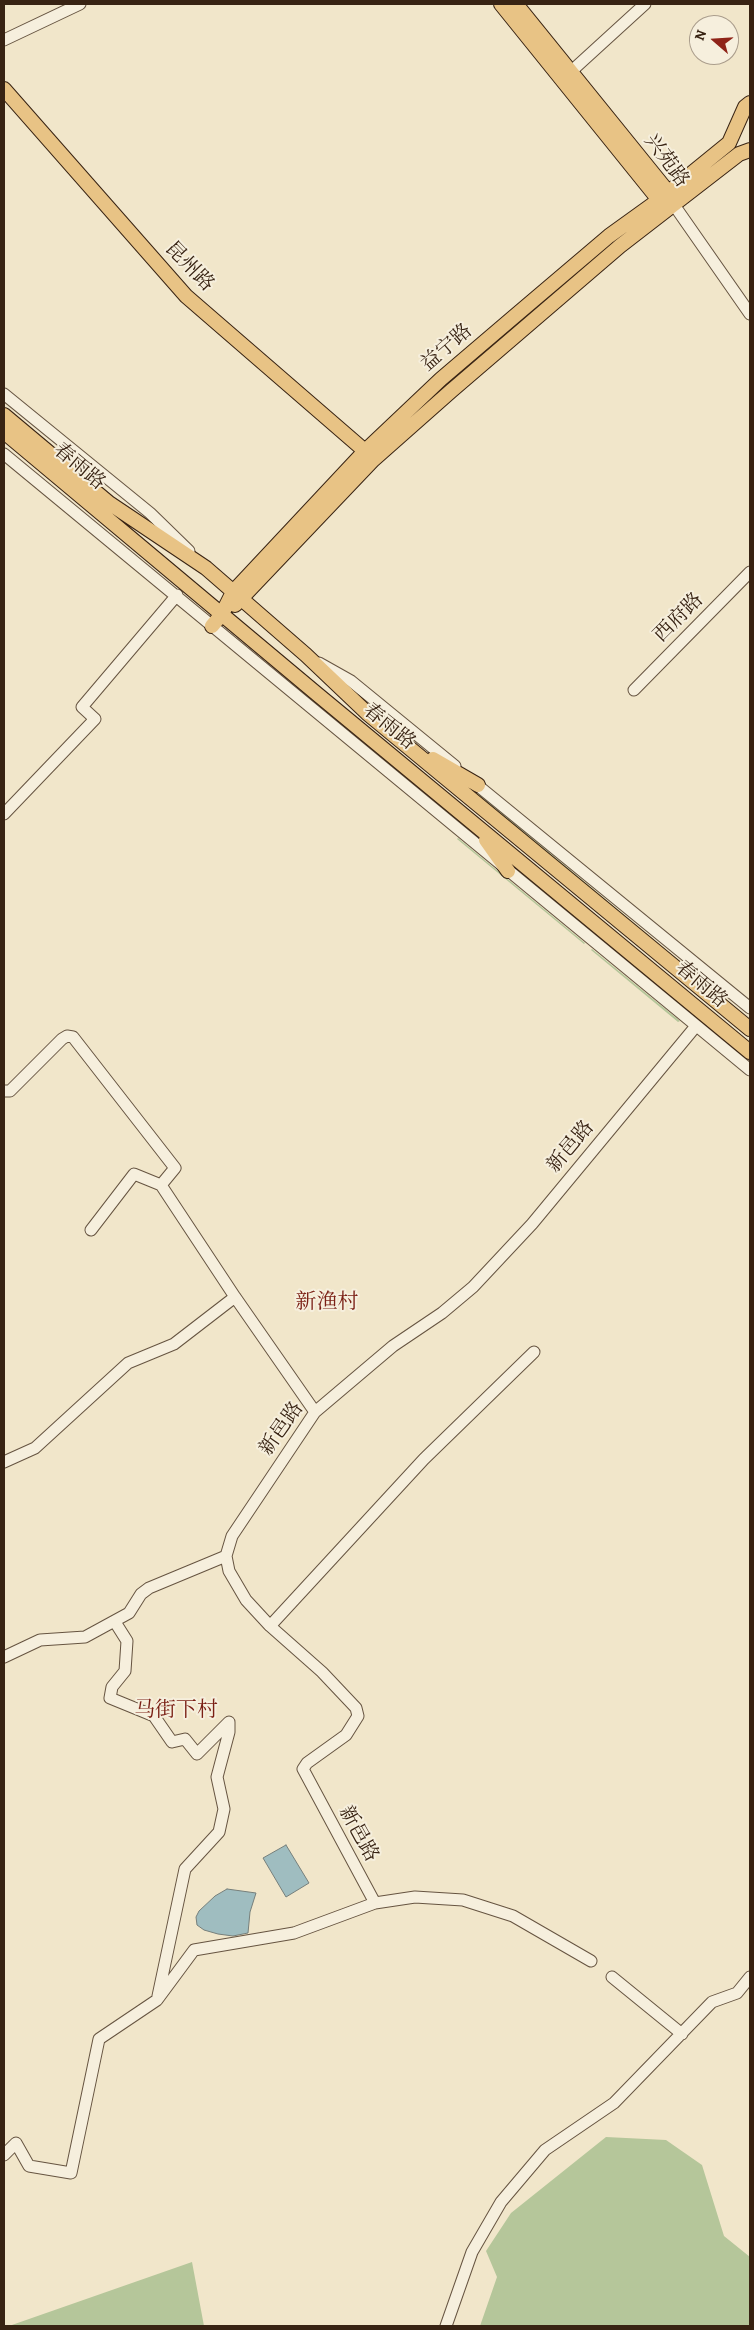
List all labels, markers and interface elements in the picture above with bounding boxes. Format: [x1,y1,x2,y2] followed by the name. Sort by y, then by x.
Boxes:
[689,15,739,65] north arrow
[690,27,711,43] text: N
[639,130,693,192] street label: 兴苑路
[160,237,218,297] street label: 昆州路
[416,319,478,377] street label: 益宁路
[48,439,110,495] street label: 春雨路
[649,588,709,648] street label: 西府路
[358,699,420,755] street label: 春雨路
[670,957,732,1013] street label: 春雨路
[543,1116,599,1178] street label: 新邑路
[296,1290,358,1316] district label: 新渔村
[255,1398,309,1460] street label: 新邑路
[134,1698,218,1724] district label: 马街下村
[333,1802,383,1866] street label: 新邑路

